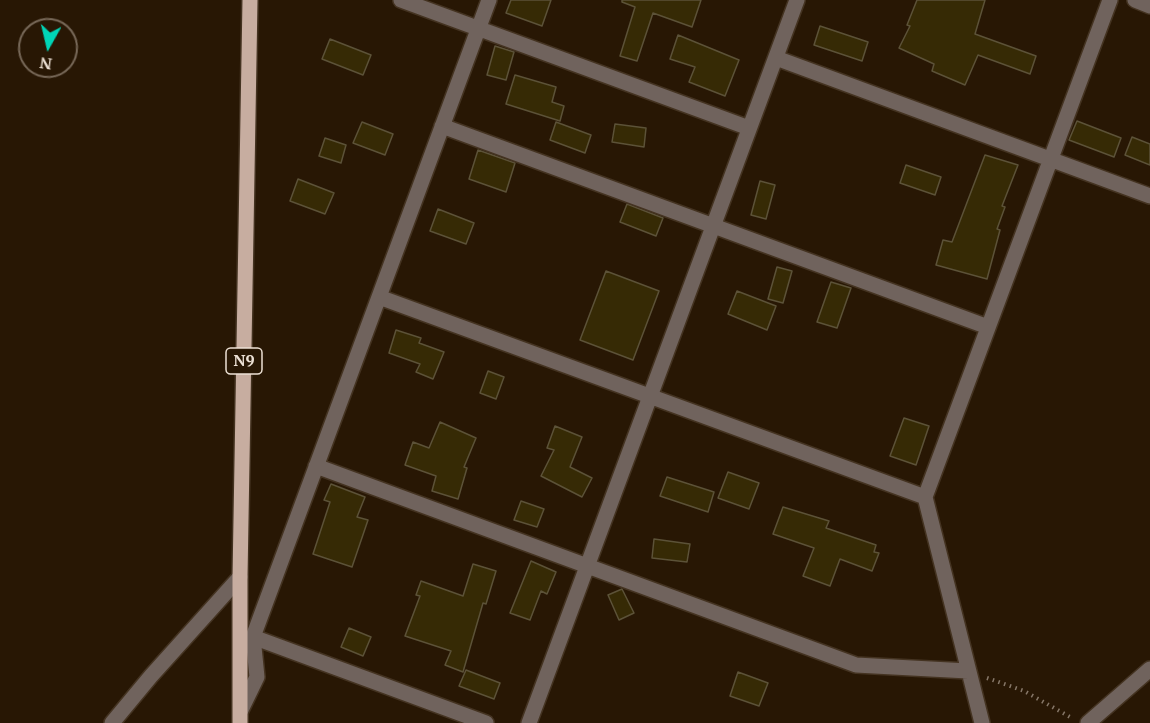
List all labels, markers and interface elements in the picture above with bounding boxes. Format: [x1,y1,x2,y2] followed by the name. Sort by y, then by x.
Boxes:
[18,18,78,78] north arrow
[38,52,53,76] text: N
[226,348,262,374] road number: N9

